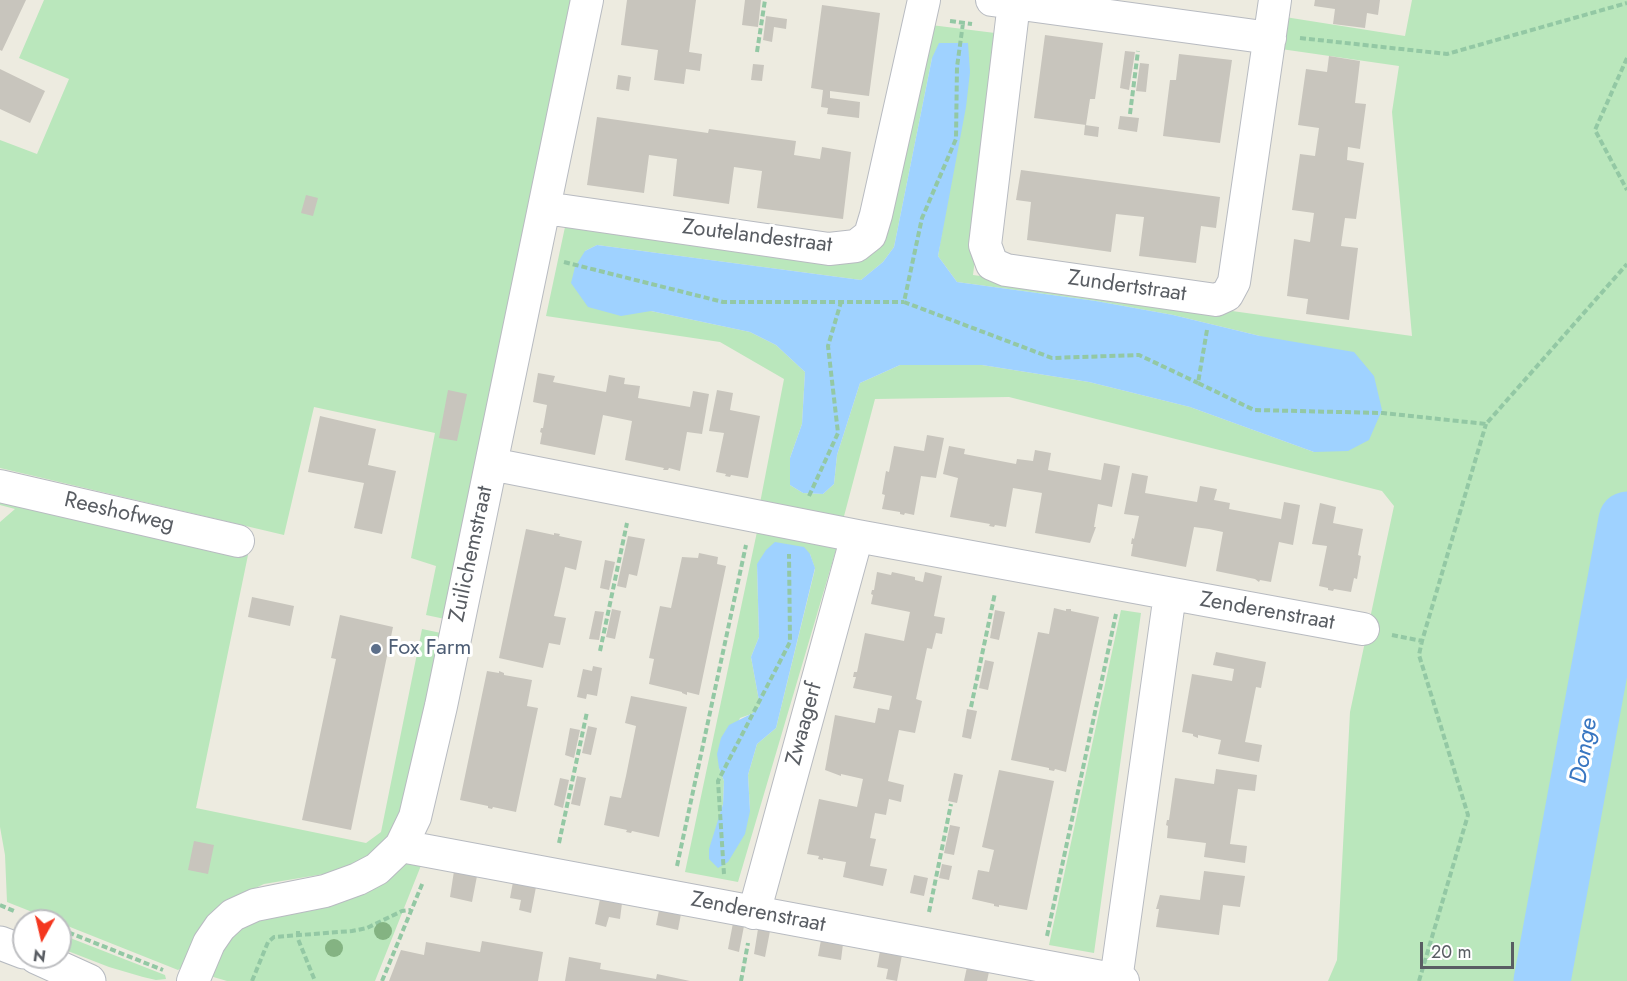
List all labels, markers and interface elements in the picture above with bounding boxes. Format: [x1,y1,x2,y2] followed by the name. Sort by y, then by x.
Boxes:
[681,215,833,259] street label: Zoutelandestraat
[1066,266,1188,308] street label: Zundertstraat
[445,484,499,624] street label: Zuilichemstraat
[61,488,177,538] street label: Reeshofweg
[1198,587,1336,637] street label: Zenderenstraat
[388,636,471,662] place label: Fox Farm
[369,642,383,656] marker: Fox Farm
[781,680,829,768] street label: Zwaagerf
[1565,716,1605,786] water label: Donge
[689,887,827,939] street label: Zenderenstraat
[12,909,72,969] north arrow
[1423,930,1518,968] scale bar
[1431,939,1471,965] text: 20 m
[32,943,48,968] text: N

